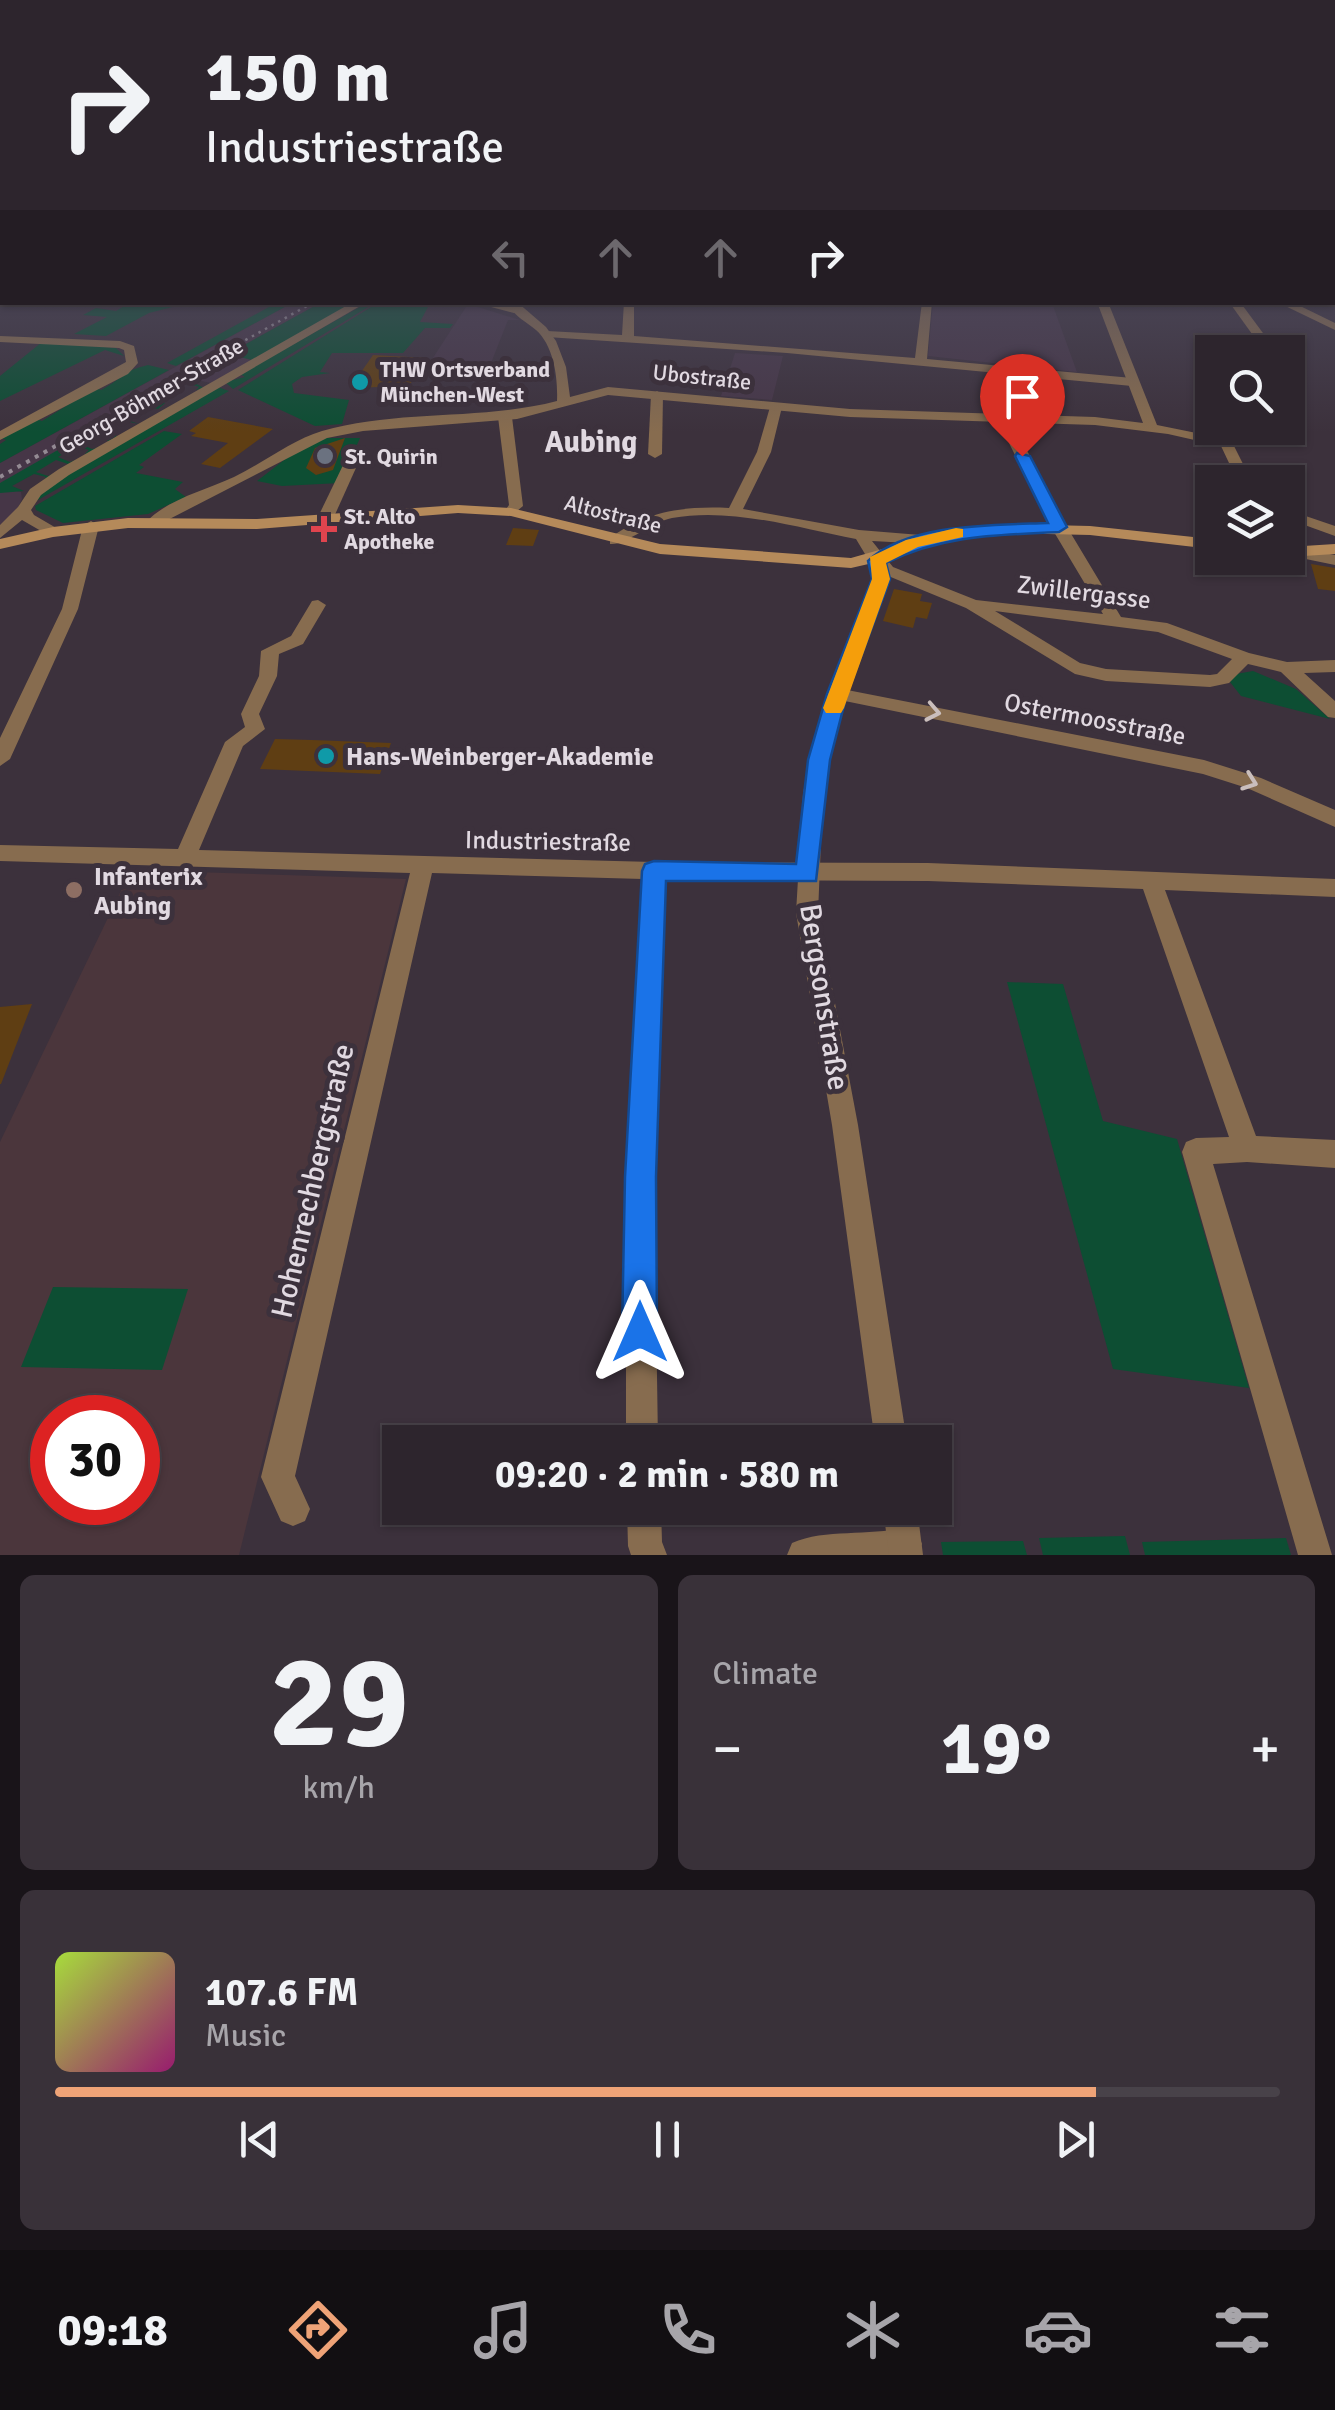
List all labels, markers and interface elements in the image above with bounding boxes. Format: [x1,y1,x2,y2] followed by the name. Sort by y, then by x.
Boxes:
[205,34,390,120] text: 150 m
[40,40,170,170] icon: right
[205,120,504,175] text: Industriestraße
[483,230,538,285] icon: left
[588,230,643,285] icon: ahead
[693,230,748,285] icon: ahead
[798,230,853,285] icon: right
[54,332,248,460] street label: Georg-Böhmer-Straße
[1195,335,1305,575] map controls
[1195,335,1305,445] button: search
[980,354,1065,457] pin
[380,356,550,408] place label: THW Ortsverband München-West
[651,358,753,396] street label: Ubostraße
[995,369,1050,424] icon: arrive
[349,371,371,393] marker: THW Ortsverband München-West
[545,424,637,461] district label: Aubing
[345,443,438,470] place label: St. Quirin
[314,445,336,467] marker: St. Quirin
[1195,465,1305,575] button: layers
[561,489,665,539] street label: Altostraße
[344,503,435,555] place label: St. Alto Apotheke
[313,518,335,540] marker: St. Alto Apotheke
[1015,568,1153,616] street label: Zwillergasse
[1002,686,1188,752] street label: Ostermoosstraße
[924,701,941,722] one-way arrow
[346,741,654,772] place label: Hans-Weinberger-Akademie
[315,745,337,767] marker: Hans-Weinberger-Akademie
[1240,770,1257,791] one-way arrow
[465,824,631,858] street label: Industriestraße
[94,861,204,921] place label: Infanterix Aubing
[63,879,85,901] marker: Infanterix Aubing
[791,901,857,1093] street label: Bergsonstraße
[263,1040,363,1322] street label: Hohenrechbergstraße
[588,1280,692,1384] position arrow
[30,1395,160,1525] speed limit sign: 30
[495,1451,839,1498] text: 09:20 · 2 min · 580 m
[269,1623,409,1783] text: 29
[713,1654,818,1693] text: Climate
[941,1702,1052,1795] text: 19°
[713,1715,742,1783] text: −
[1250,1715,1280,1783] text: +
[303,1768,375,1807] text: km/h
[205,1969,358,2016] text: 107.6 FM
[205,2016,286,2055] text: Music
[232,2112,287,2167] icon: previous
[640,2112,695,2167] icon: pause
[1048,2112,1103,2167] icon: next
[283,2295,353,2365] icon: directions
[468,2295,538,2365] icon: music
[653,2295,723,2365] icon: phone
[838,2295,908,2365] icon: climate
[1023,2295,1093,2365] icon: car
[1207,2295,1277,2365] icon: filters
[57,2303,168,2358] text: 09:18

